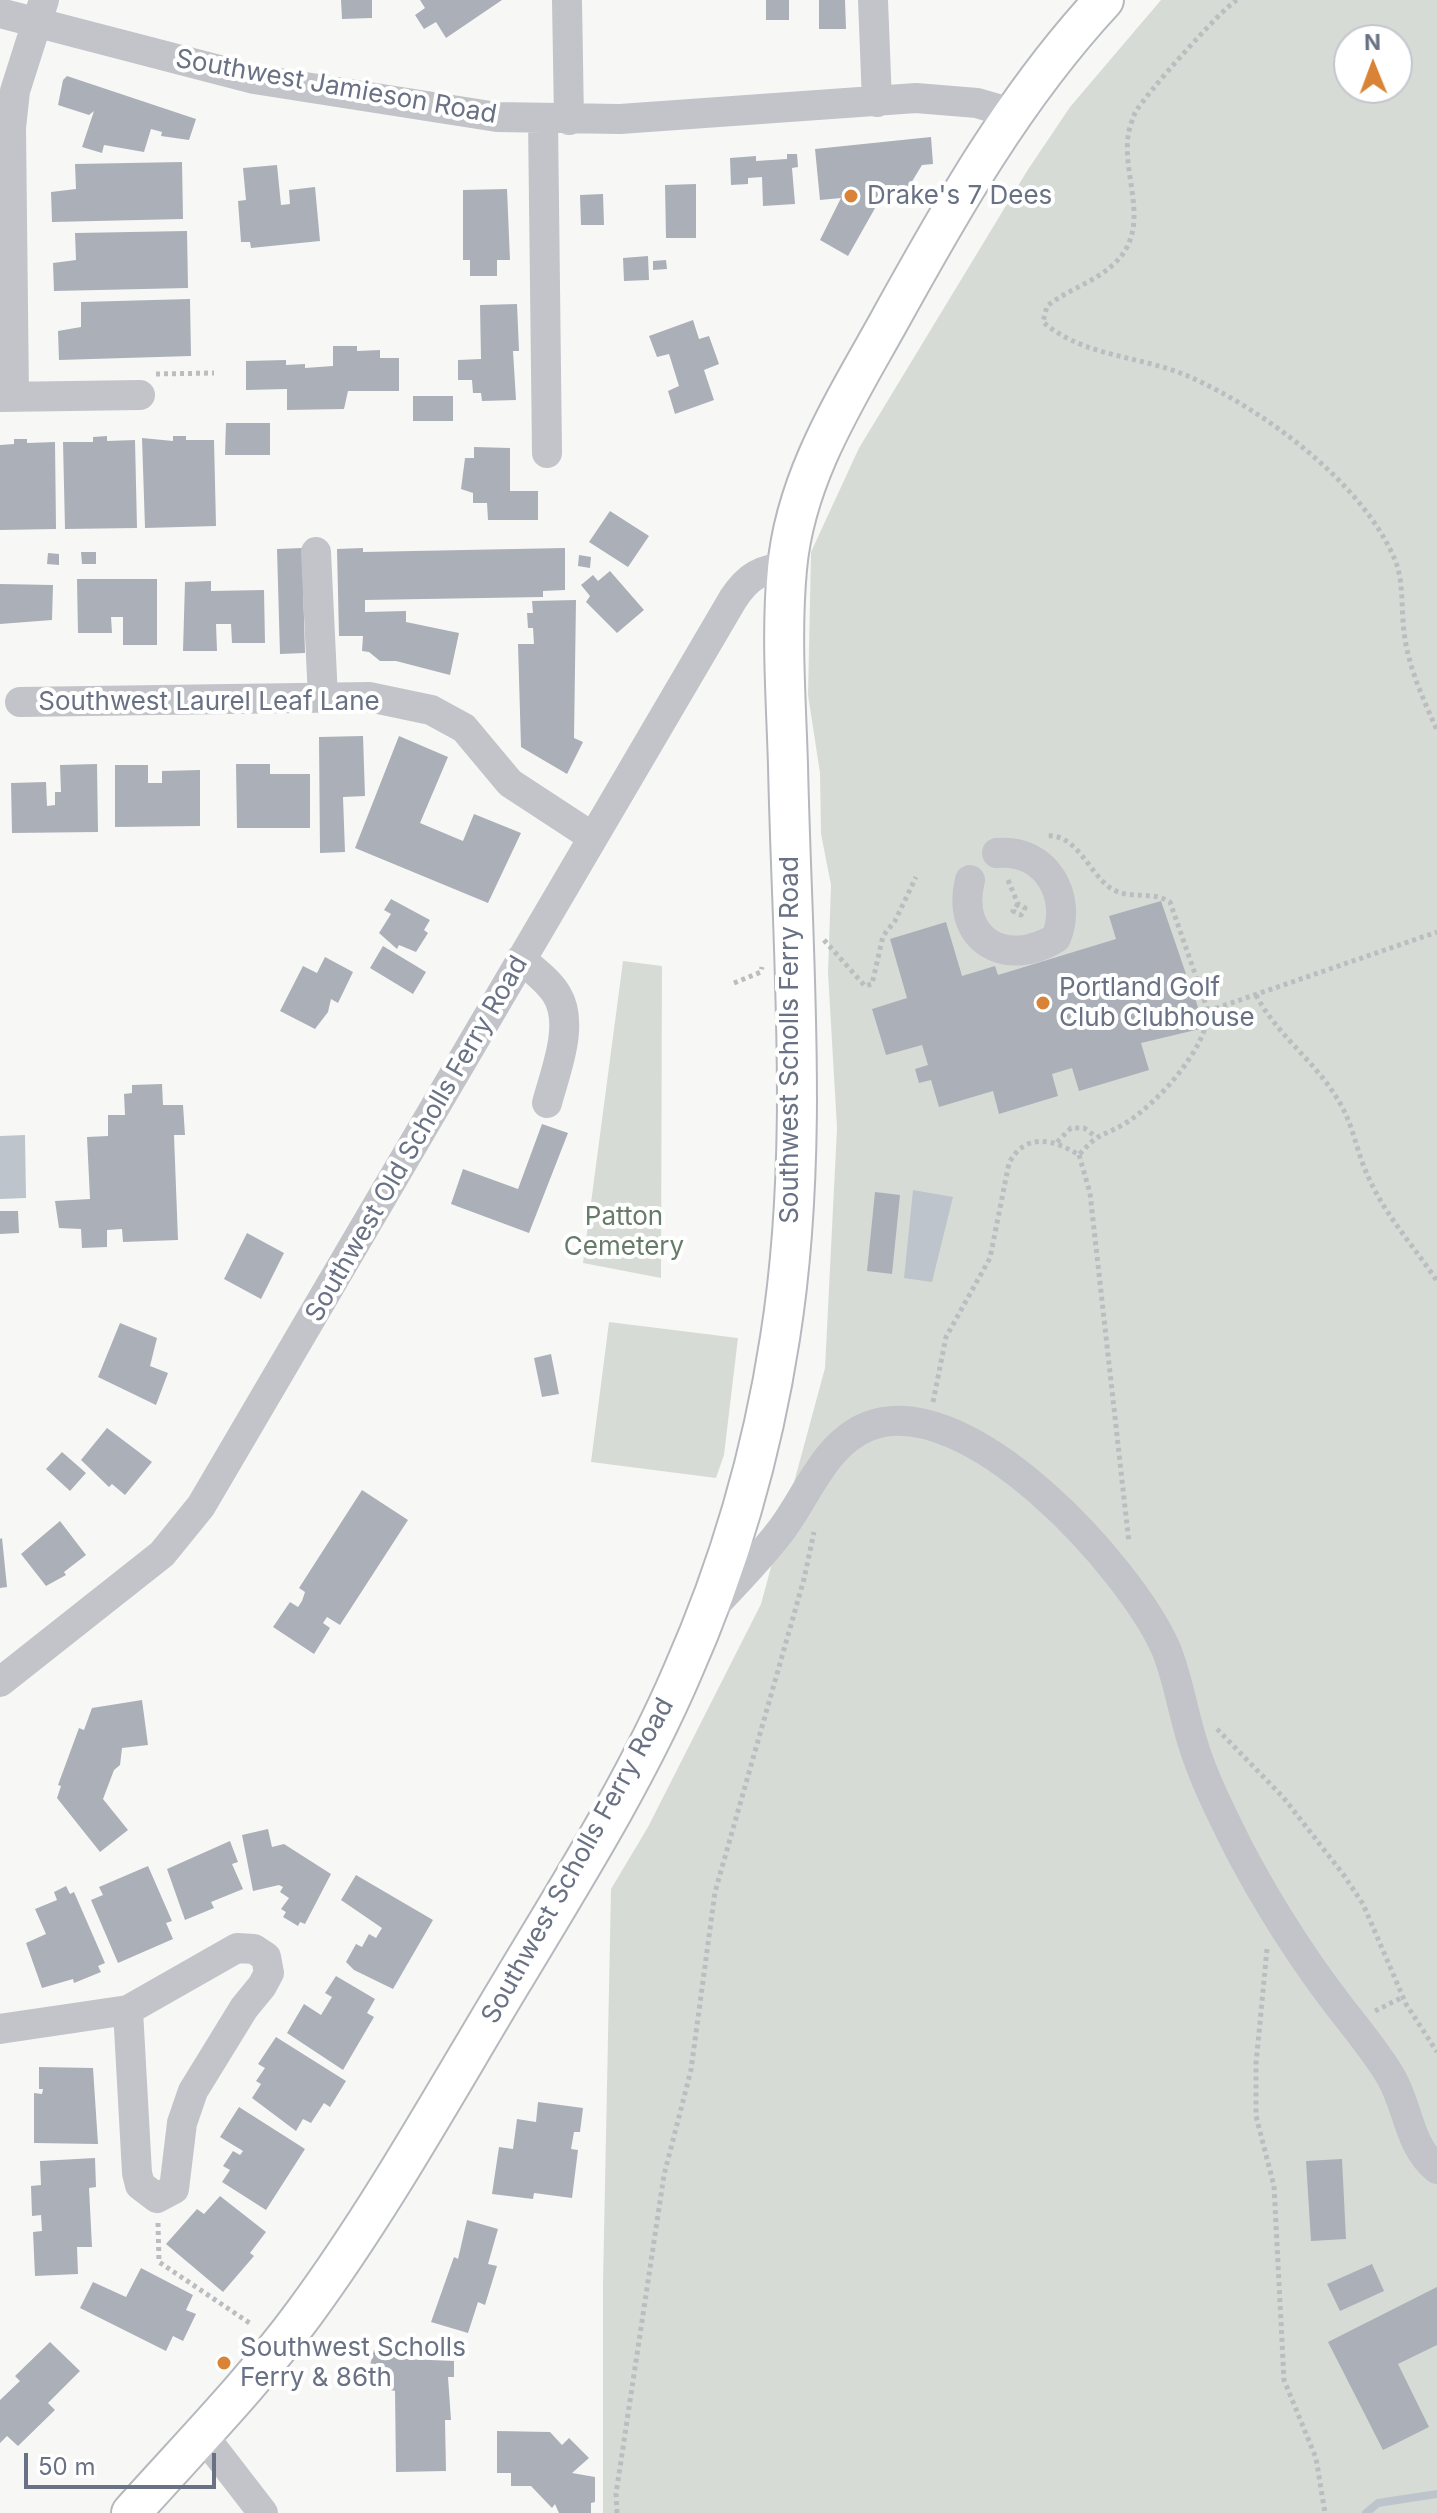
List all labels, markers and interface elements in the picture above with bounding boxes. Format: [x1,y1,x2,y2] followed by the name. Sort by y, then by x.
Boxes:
[1333,24,1413,104] north arrow
[1364,29,1381,55] text: N
[173,43,499,131] street label: Southwest Jamieson Road
[867,180,1052,212] place label: Drake's 7 Dees
[842,187,860,205] marker: Drake's 7 Dees
[38,686,380,718] street label: Southwest Laurel Leaf Lane
[774,856,806,1224] street label: Southwest Scholls Ferry Road
[299,951,535,1327] street label: Southwest Old Scholls Ferry Road
[1059,972,1255,1034] place label: Portland Golf Club Clubhouse
[1034,994,1052,1012] marker: Portland Golf Club Clubhouse
[564,1201,684,1262] park label: Patton Cemetery
[475,1693,681,2029] street label: Southwest Scholls Ferry Road
[240,2332,466,2394] place label: Southwest Scholls Ferry & 86th
[215,2354,233,2372] marker: Southwest Scholls Ferry & 86th
[28,2437,220,2487] scale bar
[38,2452,96,2481] text: 50 m

